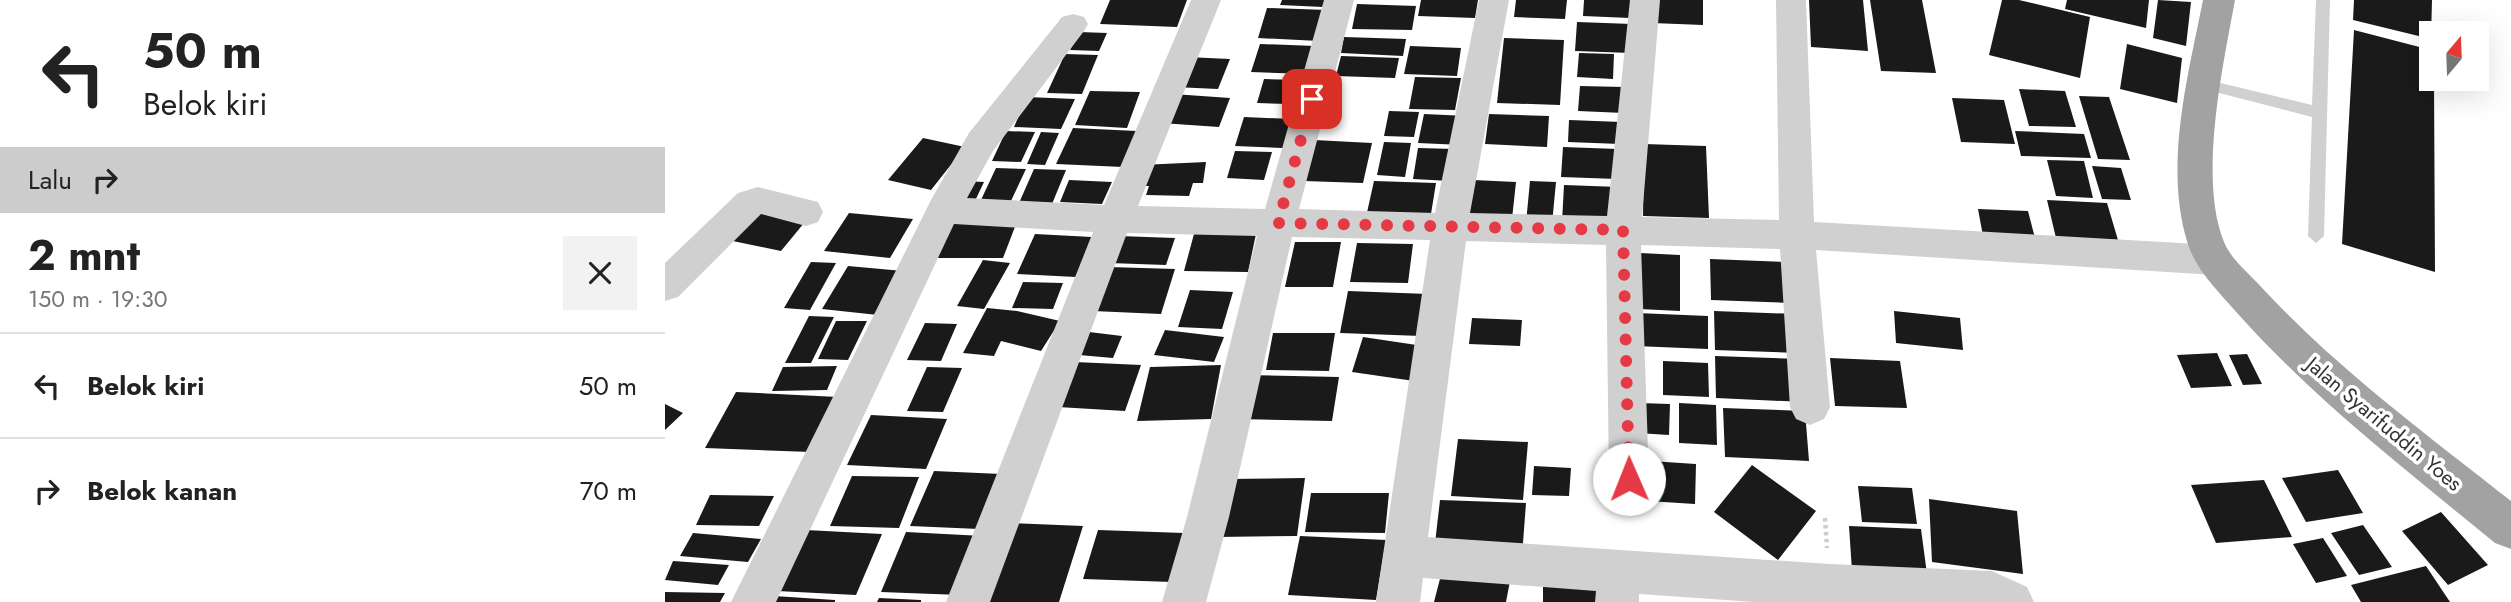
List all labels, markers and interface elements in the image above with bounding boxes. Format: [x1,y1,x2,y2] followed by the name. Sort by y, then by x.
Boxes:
[143,16,262,86] text: 50 m
[2419,21,2489,91] north arrow
[2419,21,2489,91] map controls
[28,28,119,119] icon: left
[1282,69,1342,129] pin
[1293,80,1331,118] icon: arrive
[143,81,268,127] text: Belok kiri
[28,161,72,199] text: Lalu
[86,161,124,199] icon: right
[28,225,140,286] text: 2 mnt
[563,236,637,310] button: close
[28,282,168,316] text: 150 m · 19:30
[2297,348,2468,498] street label: Jalan Syarifuddin Yoes
[28,367,66,405] icon: left
[87,367,204,405] text: Belok kiri
[579,367,637,405] text: 50 m
[1592,442,1666,516] position arrow
[28,472,66,510] icon: right
[87,472,237,510] text: Belok kanan
[580,472,637,510] text: 70 m

